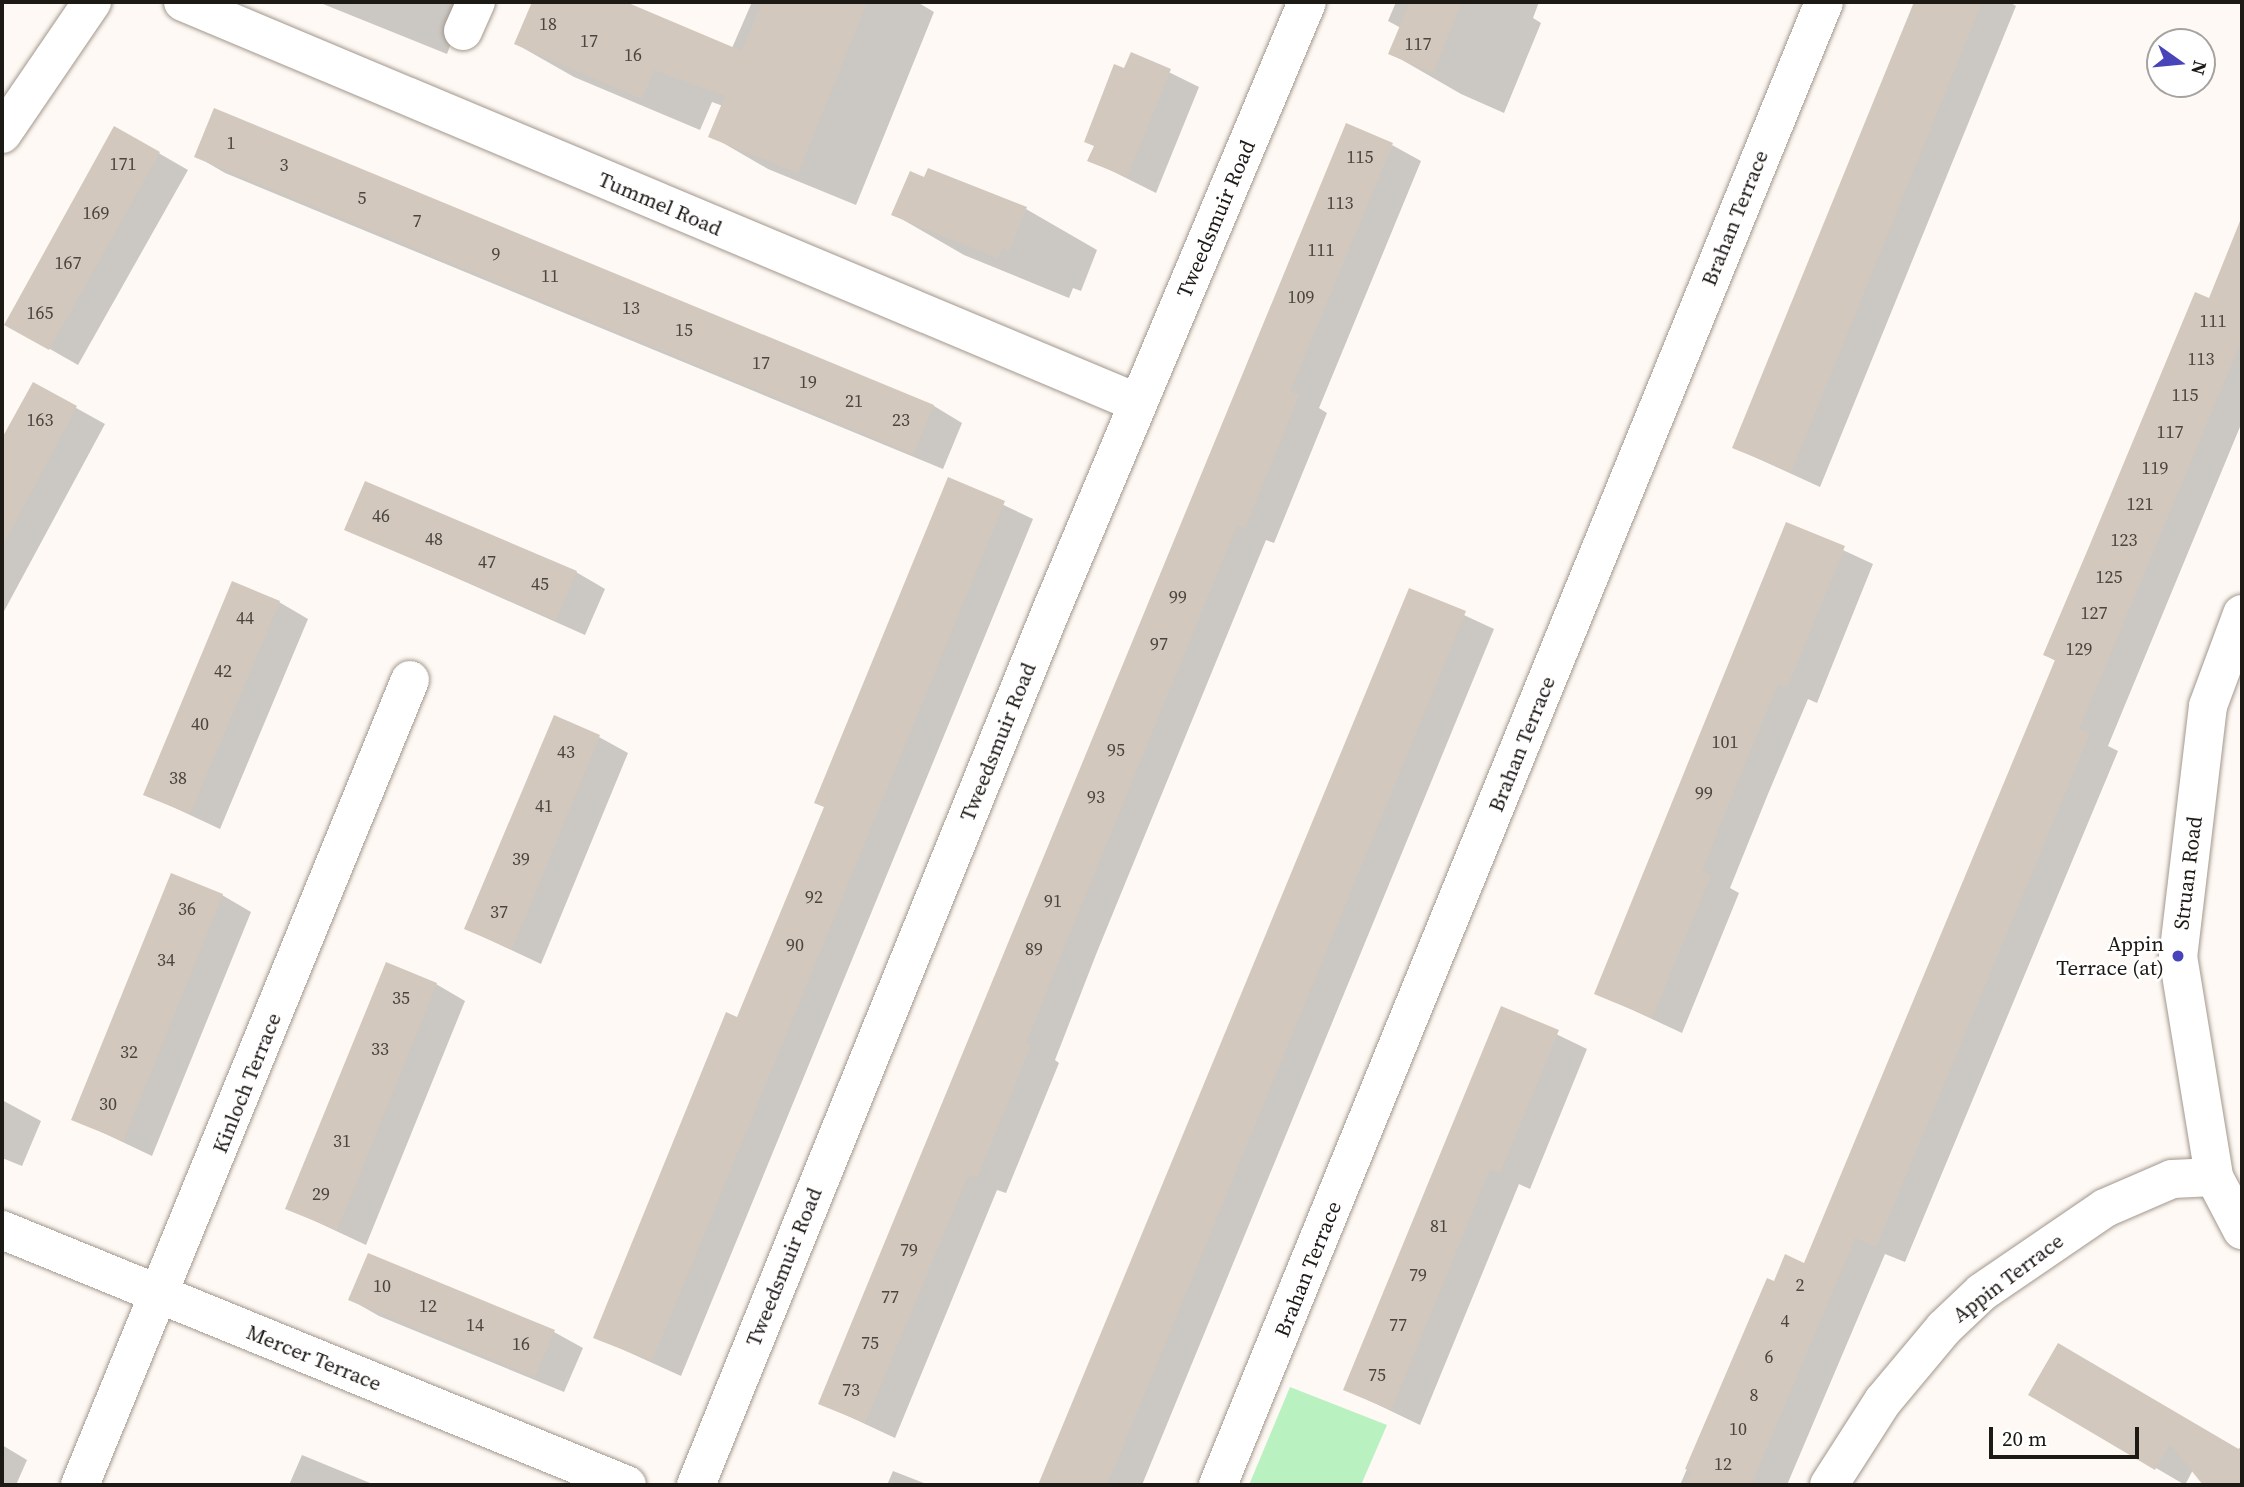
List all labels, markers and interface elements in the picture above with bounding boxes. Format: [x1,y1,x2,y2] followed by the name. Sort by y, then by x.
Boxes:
[539,13,557,35] house number: 18
[2146,28,2216,98] north arrow
[580,30,598,52] house number: 17
[1405,33,1431,55] house number: 117
[624,44,642,66] house number: 16
[2185,58,2214,78] text: N
[227,132,235,154] house number: 1
[1171,136,1261,302] street label: Tweedsmuir Road
[1347,146,1373,168] house number: 115
[1696,146,1774,290] street label: Brahan Terrace
[110,153,136,175] house number: 171
[280,154,288,176] house number: 3
[595,167,725,241] street label: Tummel Road
[358,187,366,209] house number: 5
[1327,192,1353,214] house number: 113
[83,202,109,224] house number: 169
[413,210,421,232] house number: 7
[1308,239,1334,261] house number: 111
[492,243,500,265] house number: 9
[55,252,81,274] house number: 167
[541,265,559,287] house number: 11
[1288,286,1314,308] house number: 109
[622,297,640,319] house number: 13
[27,302,53,324] house number: 165
[2200,310,2226,332] house number: 111
[675,319,693,341] house number: 15
[2188,348,2214,370] house number: 113
[752,352,770,374] house number: 17
[799,371,817,393] house number: 19
[2172,384,2198,406] house number: 115
[845,390,863,412] house number: 21
[27,409,53,431] house number: 163
[892,409,910,431] house number: 23
[2157,421,2183,443] house number: 117
[2142,457,2168,479] house number: 119
[2127,493,2153,515] house number: 121
[372,505,390,527] house number: 46
[425,528,443,550] house number: 48
[2111,529,2137,551] house number: 123
[478,551,496,573] house number: 47
[2096,566,2122,588] house number: 125
[531,573,549,595] house number: 45
[1169,586,1187,608] house number: 99
[2081,602,2107,624] house number: 127
[236,607,254,629] house number: 44
[1150,633,1168,655] house number: 97
[2066,638,2092,660] house number: 129
[955,659,1041,825] street label: Tweedsmuir Road
[214,660,232,682] house number: 42
[1483,672,1561,816] street label: Brahan Terrace
[191,713,209,735] house number: 40
[1712,731,1738,753] house number: 101
[1107,739,1125,761] house number: 95
[557,741,575,763] house number: 43
[169,767,187,789] house number: 38
[1695,782,1713,804] house number: 99
[1087,786,1105,808] house number: 93
[535,795,553,817] house number: 41
[2169,815,2207,931] street label: Struan Road
[512,848,530,870] house number: 39
[805,886,823,908] house number: 92
[1044,890,1062,912] house number: 91
[178,898,196,920] house number: 36
[490,901,508,923] house number: 37
[2056,931,2164,981] place label: Appin Terrace (at)
[786,934,804,956] house number: 90
[1025,938,1043,960] house number: 89
[2170,948,2186,964] marker: Appin Terrace (at)
[157,949,175,971] house number: 34
[392,987,410,1009] house number: 35
[207,1009,287,1157] street label: Kinloch Terrace
[371,1038,389,1060] house number: 33
[120,1041,138,1063] house number: 32
[99,1093,117,1115] house number: 30
[333,1130,351,1152] house number: 31
[312,1183,330,1205] house number: 29
[741,1184,827,1350] street label: Tweedsmuir Road
[1269,1197,1347,1341] street label: Brahan Terrace
[1430,1215,1448,1237] house number: 81
[1947,1228,2069,1328] street label: Appin Terrace
[900,1239,918,1261] house number: 79
[1409,1264,1427,1286] house number: 79
[1796,1274,1804,1296] house number: 2
[373,1275,391,1297] house number: 10
[881,1286,899,1308] house number: 77
[419,1295,437,1317] house number: 12
[1781,1310,1789,1332] house number: 4
[466,1314,484,1336] house number: 14
[1389,1314,1407,1336] house number: 77
[243,1319,385,1397] street label: Mercer Terrace
[861,1332,879,1354] house number: 75
[512,1333,530,1355] house number: 16
[1765,1346,1773,1368] house number: 6
[1368,1364,1386,1386] house number: 75
[842,1379,860,1401] house number: 73
[1750,1384,1758,1406] house number: 8
[1992,1414,2142,1458] scale bar
[1729,1418,1747,1440] house number: 10
[2002,1424,2047,1453] text: 20 m
[1714,1453,1732,1475] house number: 12

